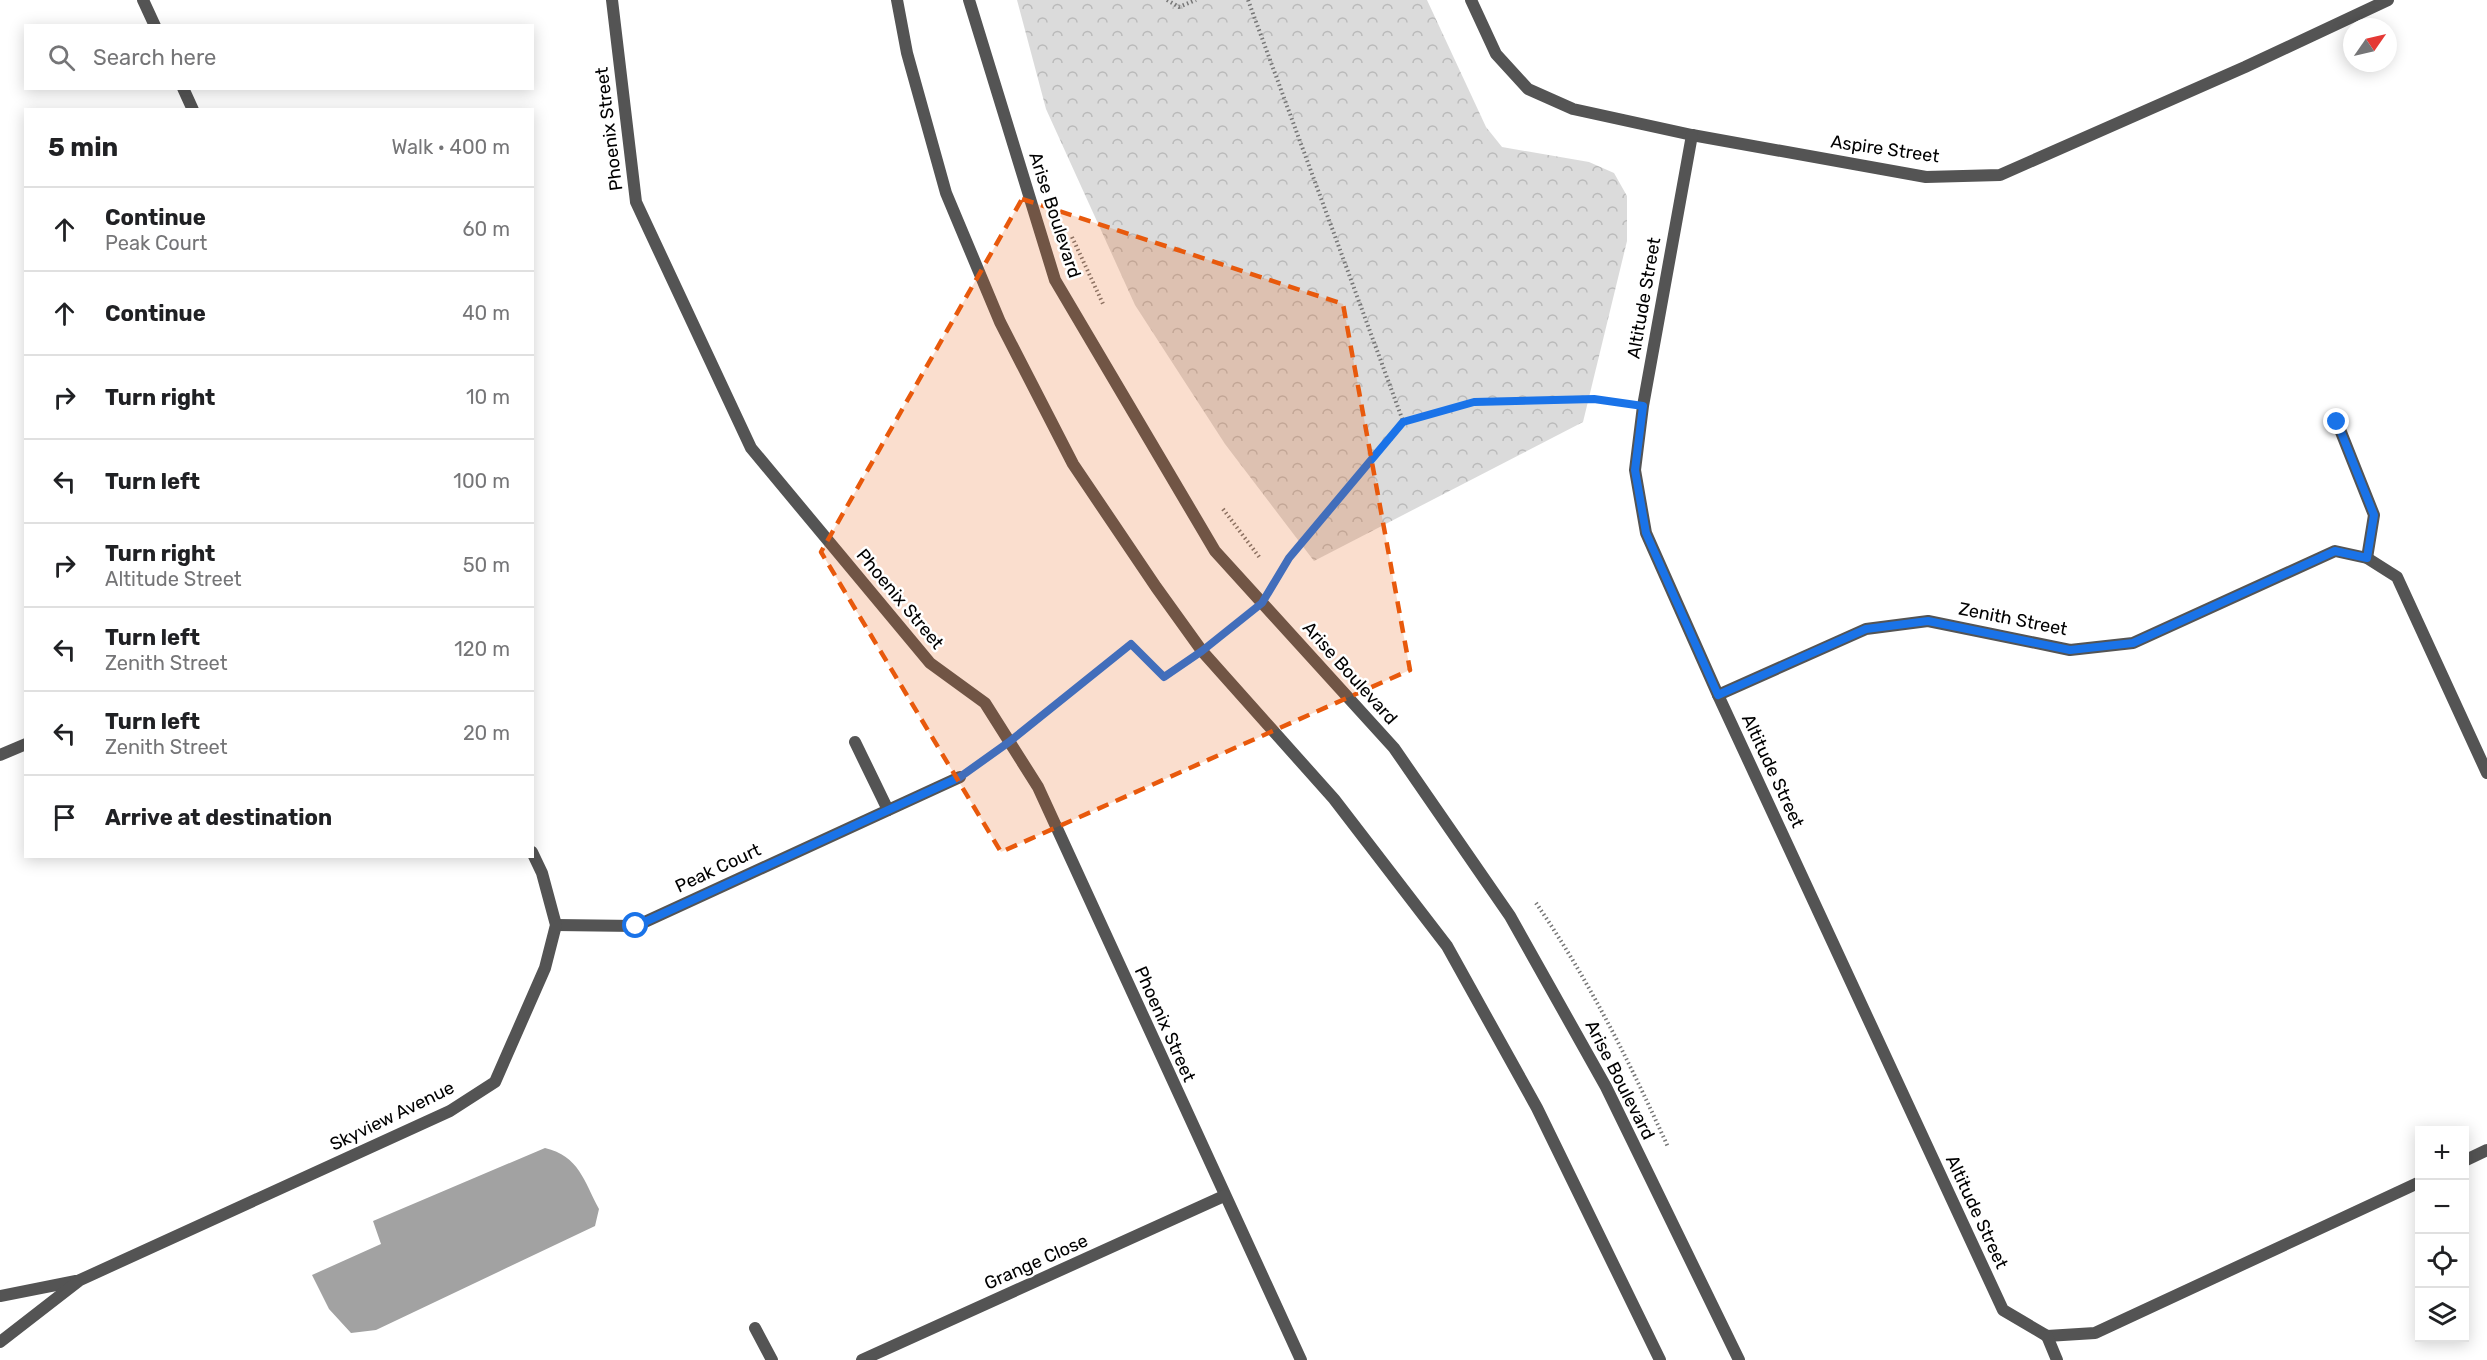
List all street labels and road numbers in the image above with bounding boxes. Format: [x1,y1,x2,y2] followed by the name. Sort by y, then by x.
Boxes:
[591,66,627,192] street label: Phoenix Street
[1829,130,1941,168] street label: Aspire Street
[1024,149,1086,281] street label: Arise Boulevard
[1622,236,1666,360] street label: Altitude Street
[852,544,948,654] street label: Phoenix Street
[1957,598,2069,640] street label: Zenith Street
[1298,617,1402,729] street label: Arise Boulevard
[1737,711,1809,831] street label: Altitude Street
[672,839,764,897] street label: Peak Court
[1130,963,1200,1085] street label: Phoenix Street
[1580,1017,1660,1143] street label: Arise Boulevard
[326,1076,458,1156] street label: Skyview Avenue
[1941,1152,2013,1272] street label: Altitude Street
[981,1229,1091,1295] street label: Grange Close

